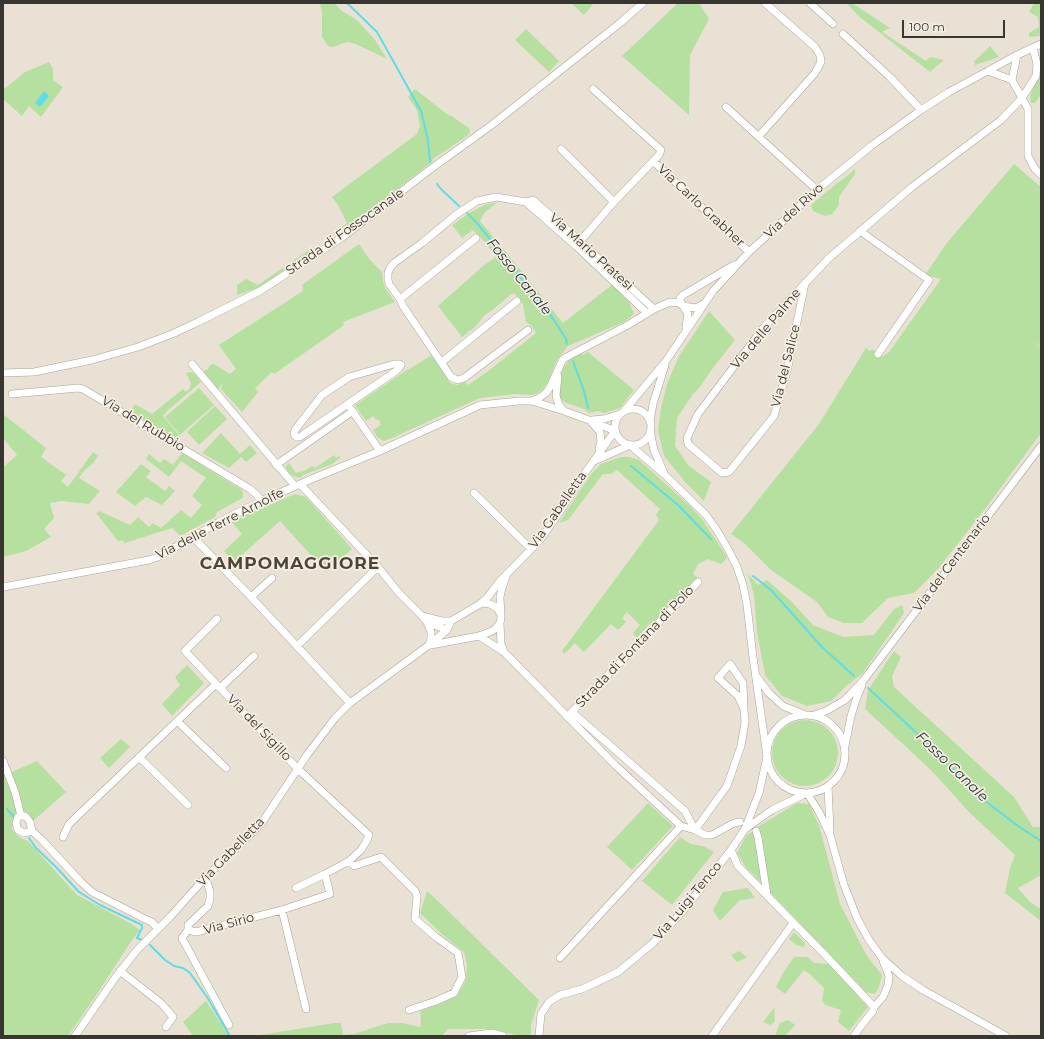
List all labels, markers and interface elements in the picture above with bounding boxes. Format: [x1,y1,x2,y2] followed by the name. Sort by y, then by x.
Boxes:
[904,12,1007,38] scale bar
[909,19,945,34] text: 100 m
[654,162,748,250] street label: Via Carlo Grabher
[761,180,827,242] street label: Via del Rivo
[283,185,407,279] street label: Strada di Fossocanale
[546,210,636,294] street label: Via Mario Pratesi
[483,235,555,319] water label: Fosso Canale
[728,286,804,372] street label: Via delle Palme
[768,323,804,409] street label: Via del Salice
[99,393,187,455] street label: Via del Rubbio
[526,468,590,552] street label: Via Gabelletta
[153,485,287,563] street label: Via delle Terre Arnolfe
[910,511,994,615] street label: Via del Centenario
[200,554,380,574] district label: CAMPOMAGGIORE
[573,583,697,711] street label: Strada di Fontana di Polo
[224,692,294,764] street label: Via del Sigillo
[912,728,992,806] water label: Fosso Canale
[194,814,268,890] street label: Via Gabelletta
[651,859,725,943] street label: Via Luigi Tenco
[202,910,256,938] street label: Via Sirio

